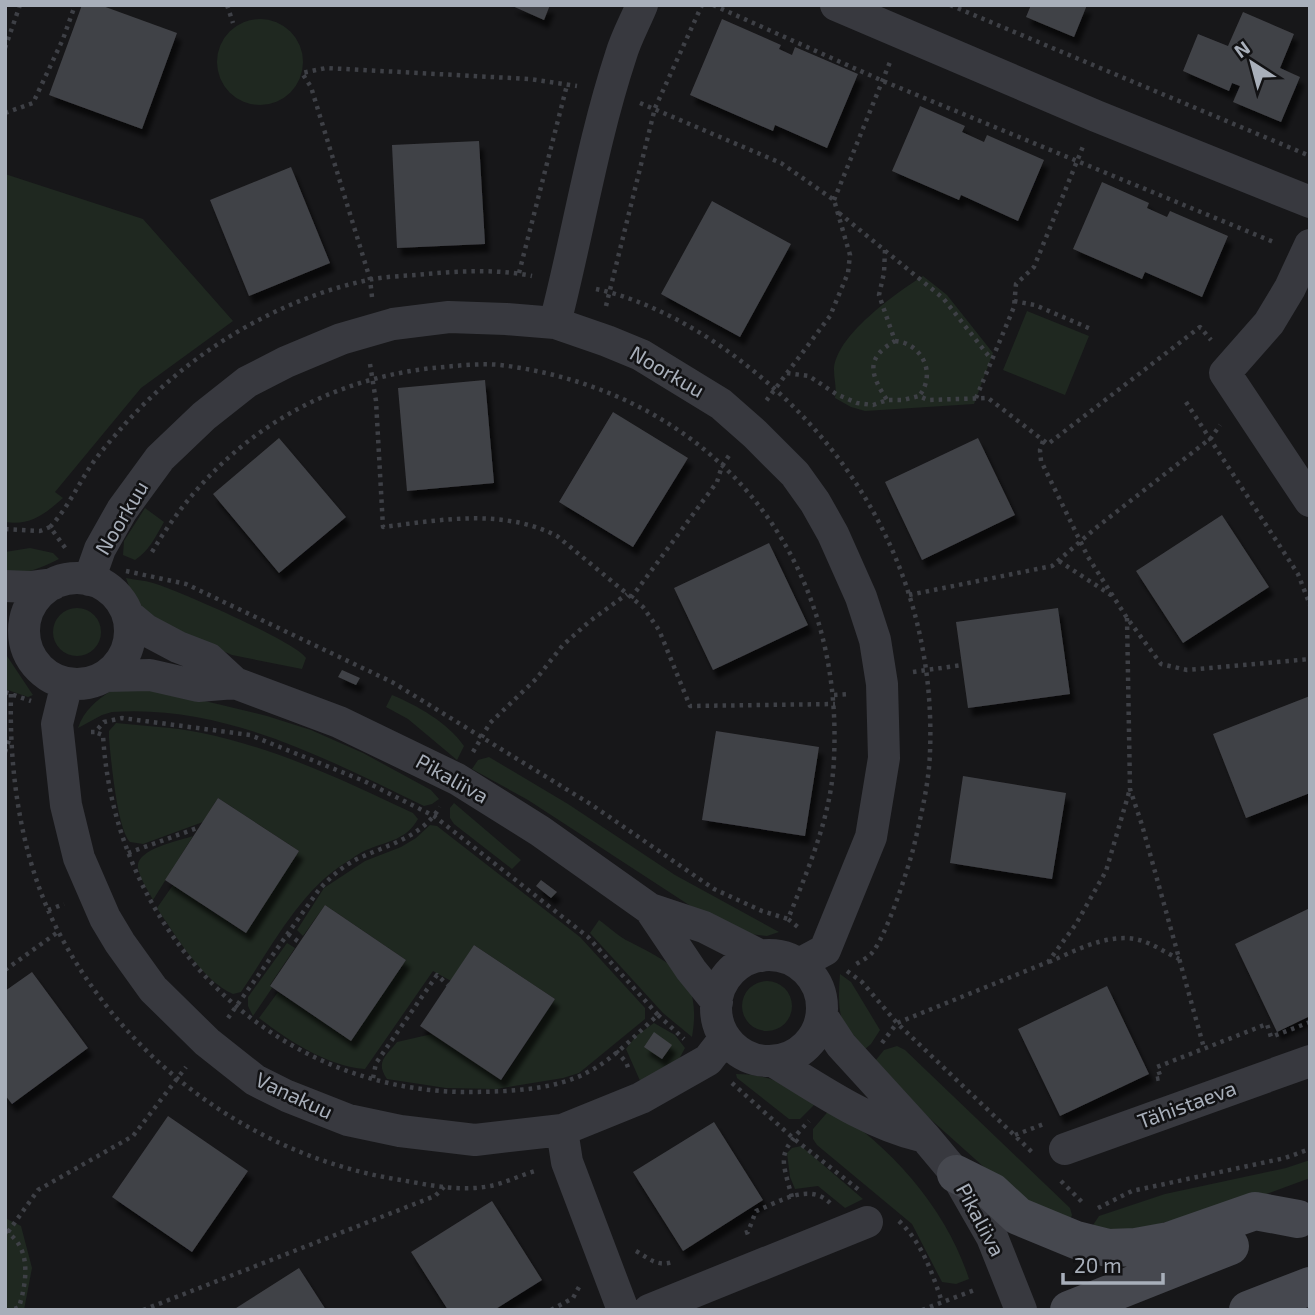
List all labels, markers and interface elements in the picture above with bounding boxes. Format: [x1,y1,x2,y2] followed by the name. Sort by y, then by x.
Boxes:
[1217,28,1287,98] north arrow
[1229,36,1254,62] text: N
[626,339,709,402] street label: Noorkuu
[89,476,152,559] street label: Noorkuu
[412,748,493,808] street label: Pikaliiva
[252,1066,337,1123] street label: Vanakuu
[1134,1074,1239,1133] street label: Tähistaeva
[952,1179,1011,1260] street label: Pikaliiva
[1063,1242,1163,1286] scale bar
[1074,1252,1122,1277] text: 20 m

